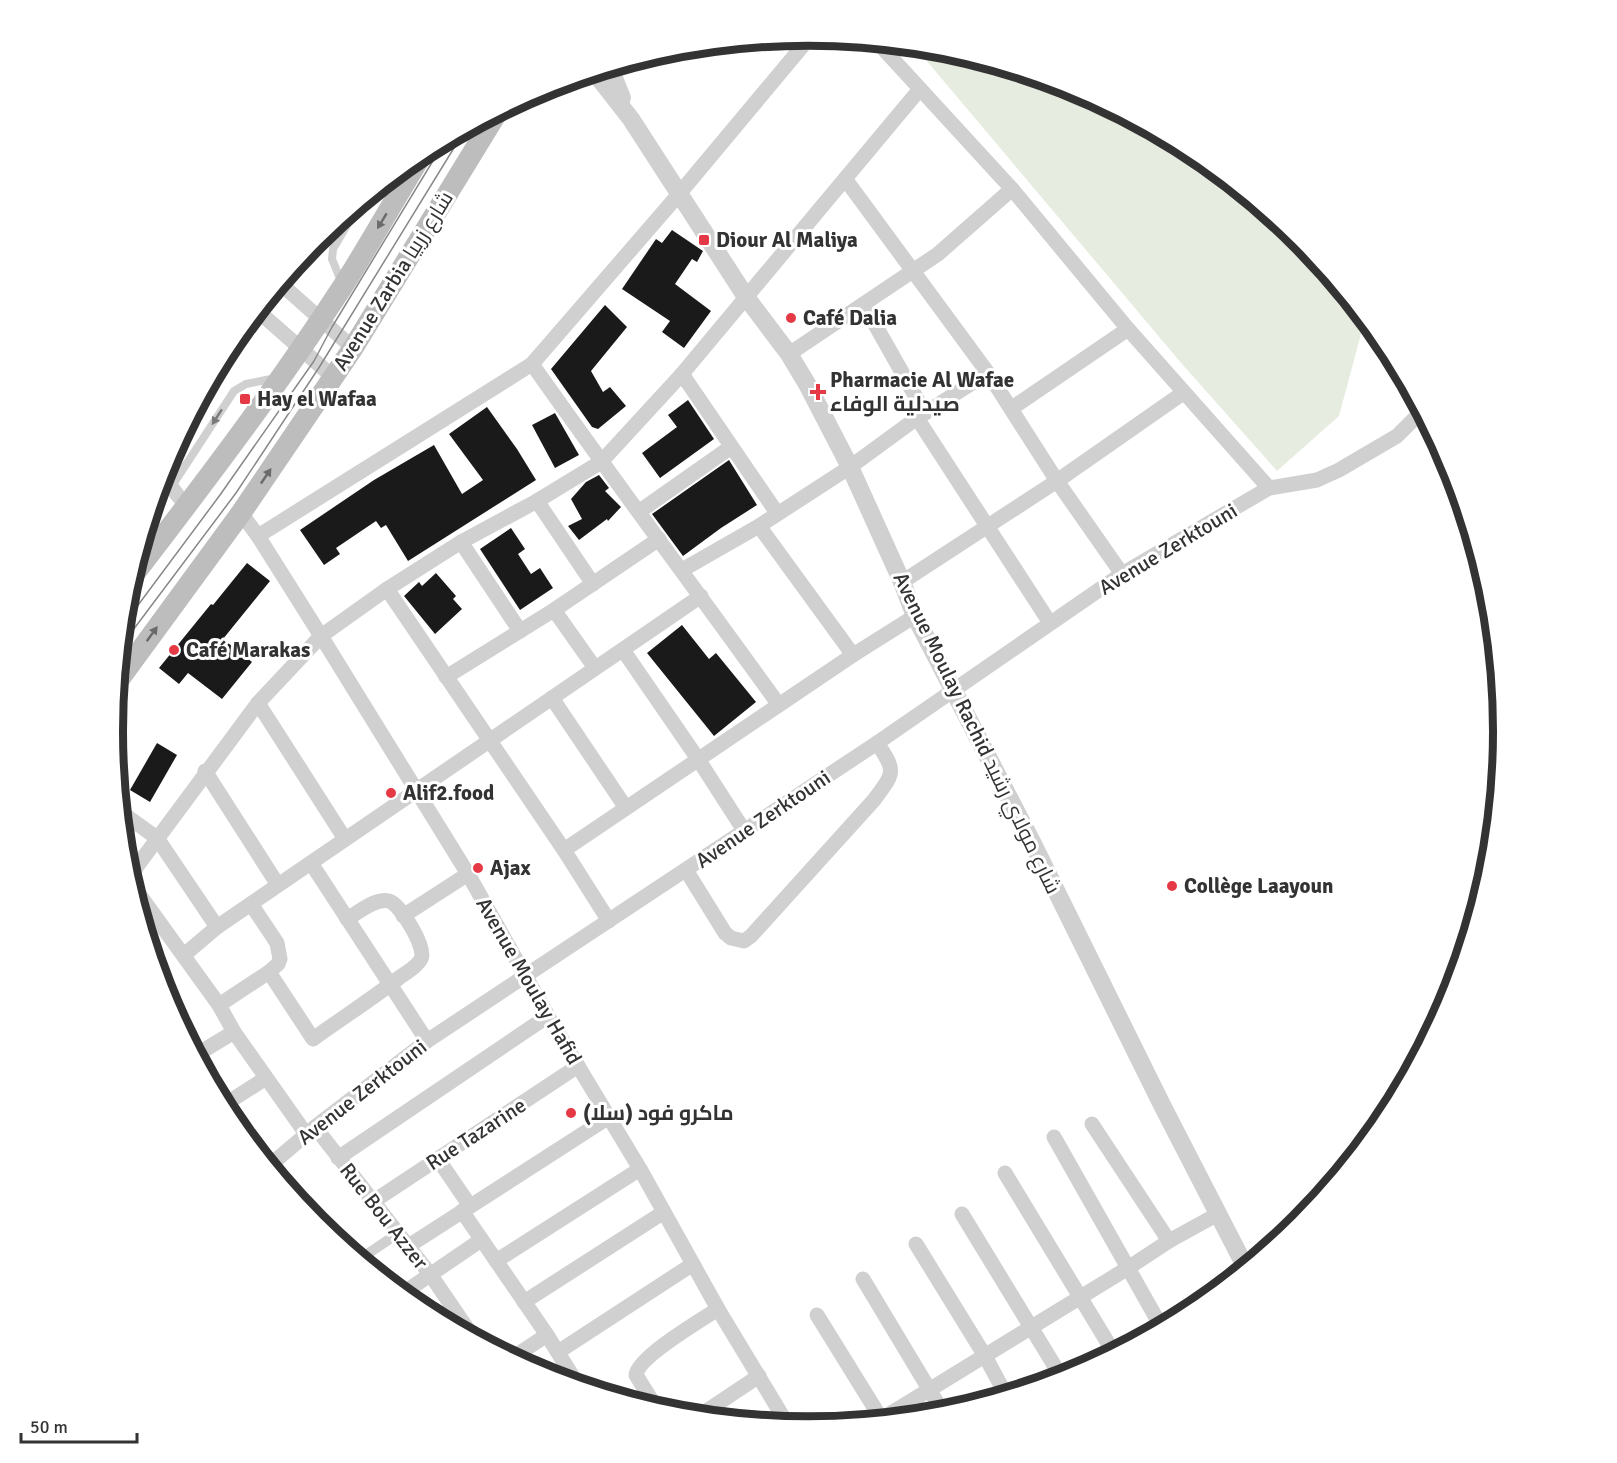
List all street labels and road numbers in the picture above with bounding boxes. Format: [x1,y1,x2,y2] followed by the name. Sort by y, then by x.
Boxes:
[327,187,460,376] street label: Avenue Zarbia شارع زربيا
[1094,497,1242,601] street label: Avenue Zerktouni
[885,568,1066,899] street label: Avenue Moulay Rachid شارع مولاي رشيد
[691,764,835,874] street label: Avenue Zerktouni
[471,893,587,1069] street label: Avenue Moulay Hafid
[292,1033,432,1151] street label: Avenue Zerktouni
[421,1092,531,1176] street label: Rue Tazarine
[334,1158,434,1275] street label: Rue Bou Azzer

